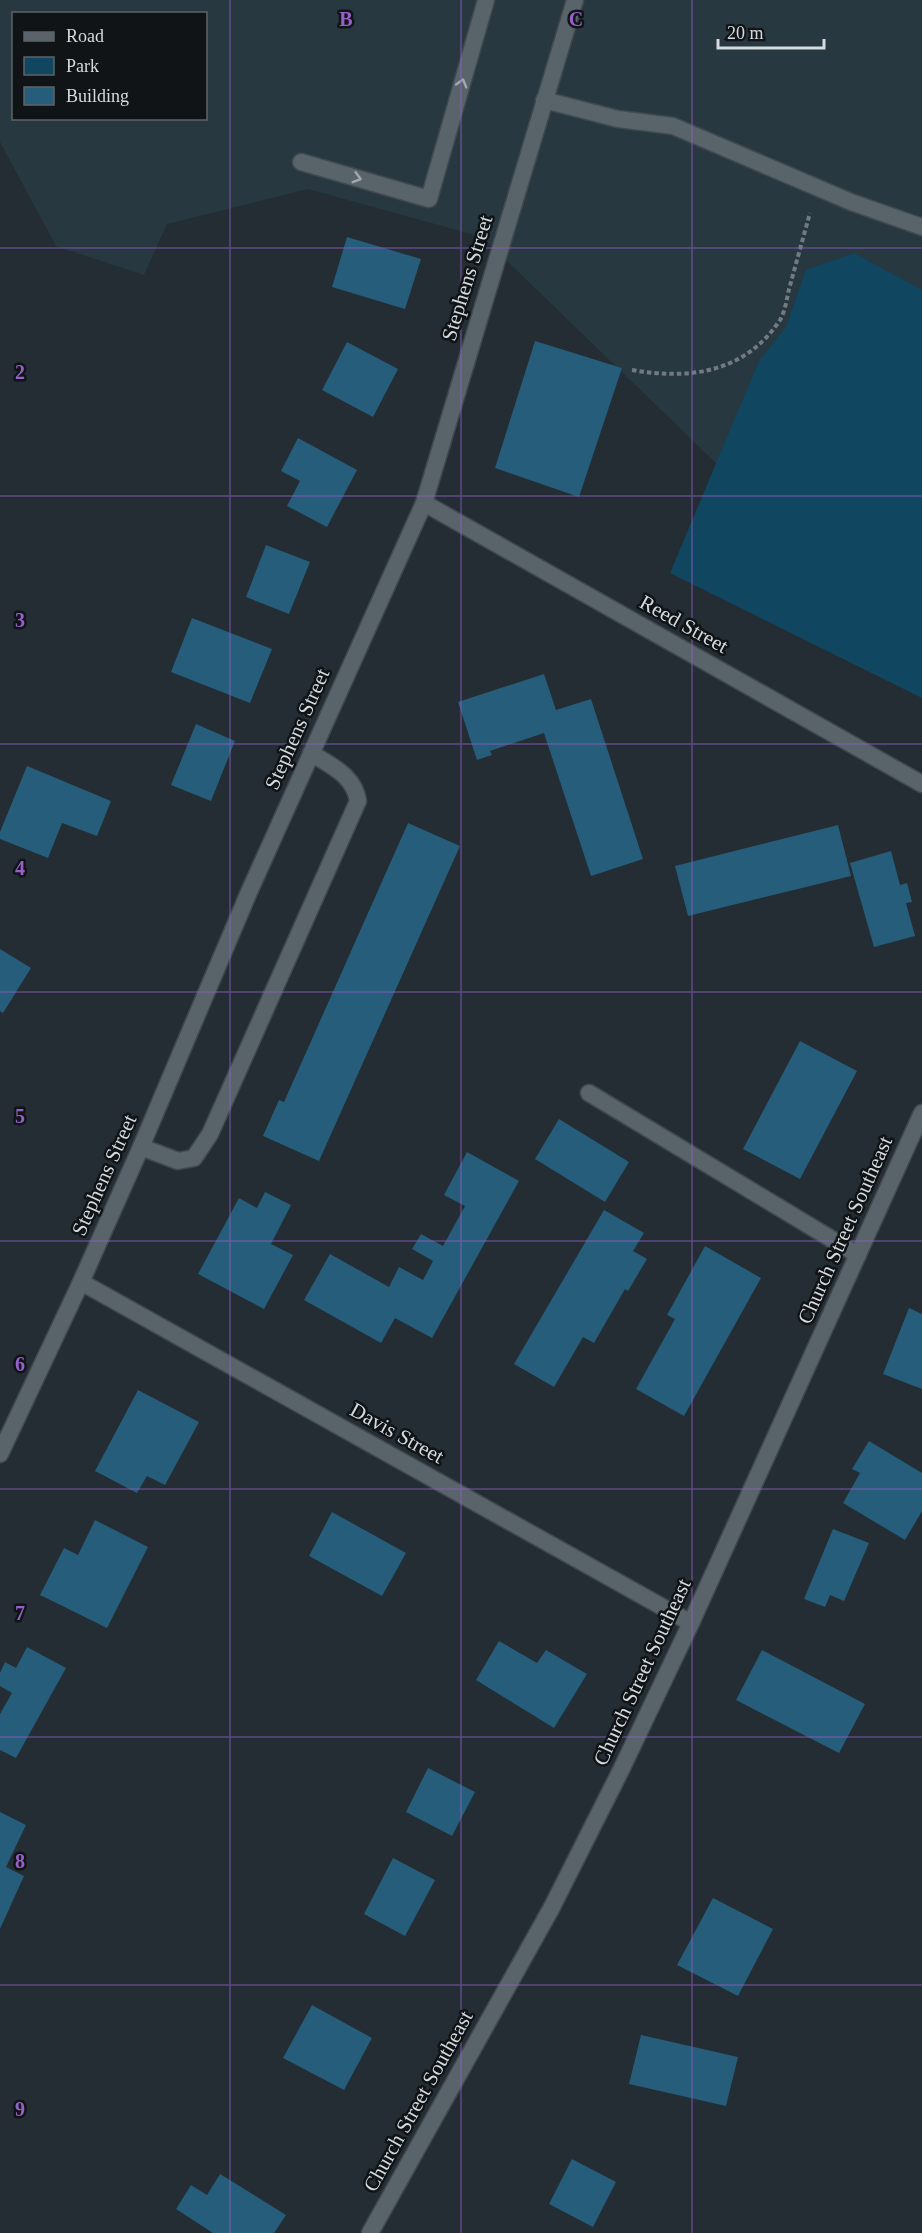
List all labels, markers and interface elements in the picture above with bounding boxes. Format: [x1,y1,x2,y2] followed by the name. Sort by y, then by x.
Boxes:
[339,8,353,30] text: B
[569,8,583,30] text: C
[12,12,207,120] legend
[718,12,824,50] scale bar
[727,23,764,43] text: 20 m
[66,26,104,46] text: Road
[66,56,99,76] text: Park
[455,78,467,89] one-way arrow
[66,86,129,106] text: Building
[351,171,362,183] one-way arrow
[437,212,498,344] street label: Stephens Street
[15,361,25,383] text: 2
[636,590,733,658] street label: Reed Street
[15,609,25,631] text: 3
[260,665,334,793] street label: Stephens Street
[15,857,25,879] text: 4
[15,1105,25,1127] text: 5
[67,1111,141,1239] street label: Stephens Street
[793,1132,897,1328] street label: Church Street Southeast
[15,1353,25,1375] text: 6
[346,1397,448,1469] street label: Davis Street
[588,1575,696,1769] street label: Church Street Southeast
[15,1602,25,1624] text: 7
[15,1850,25,1872] text: 8
[358,2006,478,2196] street label: Church Street Southeast
[15,2098,25,2120] text: 9

